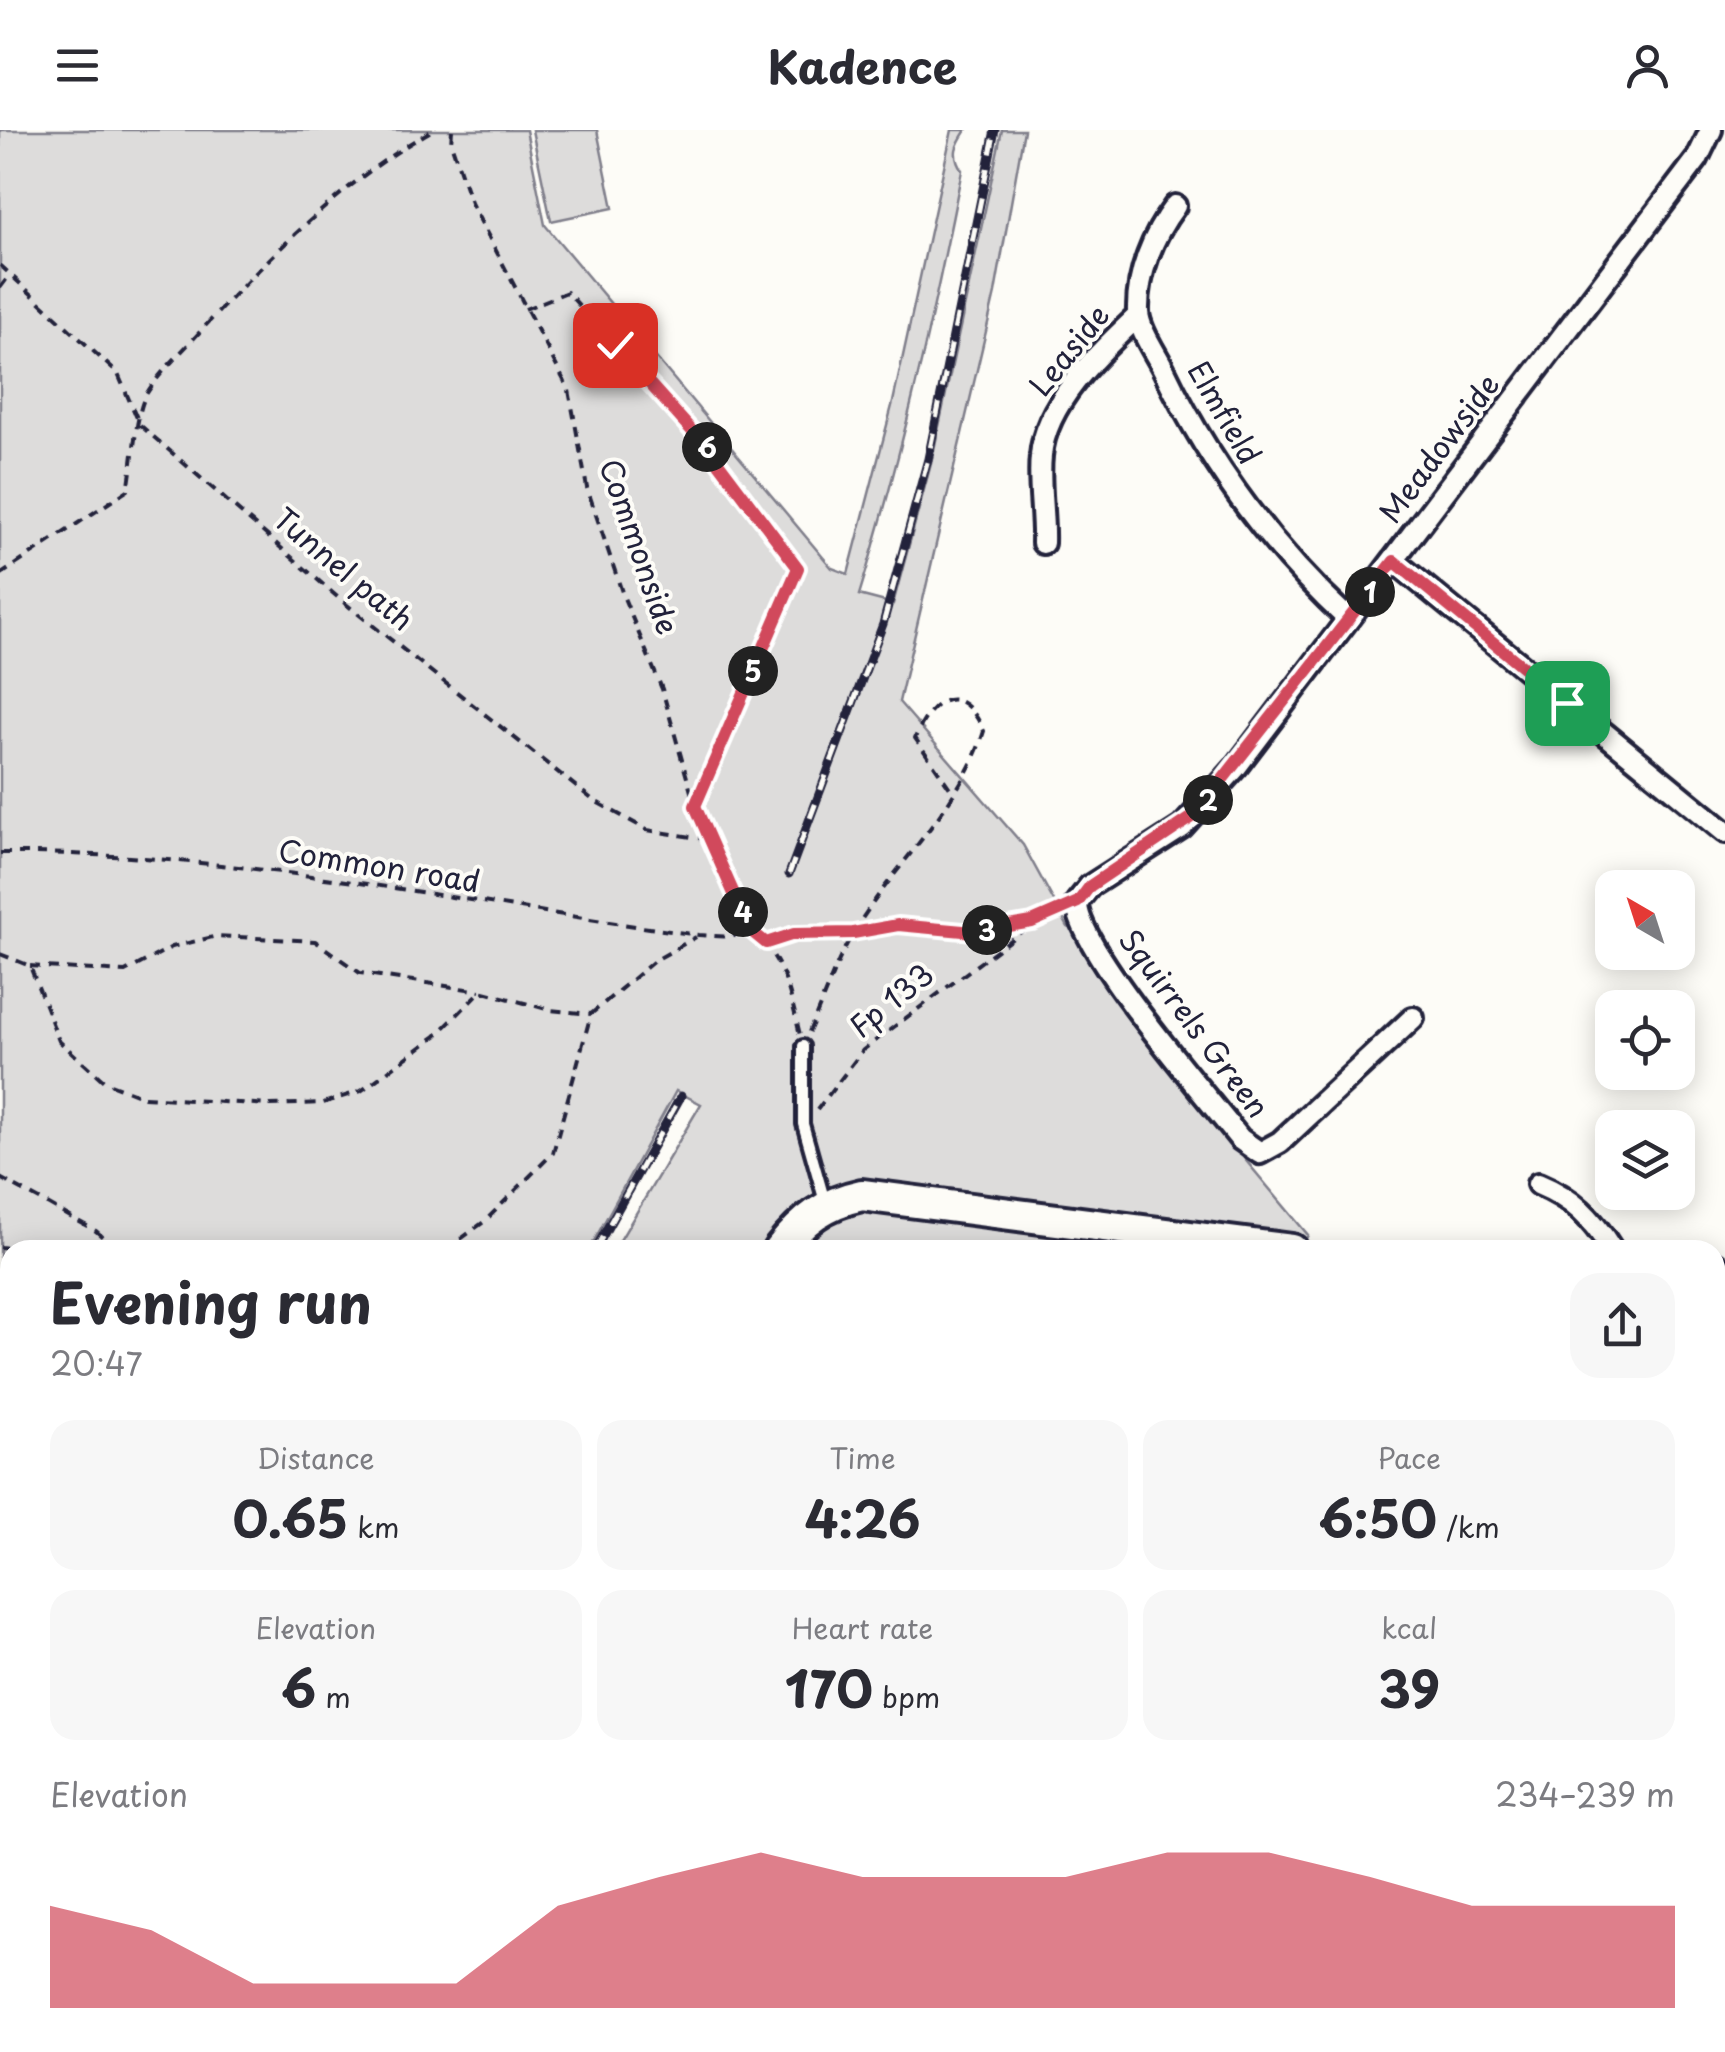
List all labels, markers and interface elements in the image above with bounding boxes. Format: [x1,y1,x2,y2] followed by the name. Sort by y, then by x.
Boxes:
[768,31,957,99] text: Kadence
[50,38,105,93] icon: menu
[1620,38,1675,93] icon: person
[1017,294,1119,405] street label: Leaside
[573,303,658,388] pin
[588,318,643,373] icon: check
[1177,352,1273,472] street label: Elmfield
[1367,363,1509,531] street label: Meadowside
[682,422,732,472] pin: 6
[697,425,717,468] text: 6
[589,452,691,640] street label: Commonside
[265,496,424,640] street label: Tunnel path
[1345,567,1395,617] pin: 1
[1363,570,1377,613] text: 1
[728,646,778,696] pin: 5
[744,649,762,692] text: 5
[1525,661,1610,746] pin
[1540,676,1595,731] icon: arrive
[1183,775,1233,825] pin: 2
[1198,778,1218,821] text: 2
[275,826,483,903] street label: Common road
[1595,870,1695,970] north arrow
[1595,870,1695,1210] map controls
[718,887,768,937] pin: 4
[733,890,753,933] text: 4
[962,905,1012,955] pin: 3
[978,908,996,951] text: 3
[1109,919,1281,1126] street label: Squirrels Green
[839,951,942,1047] street label: Fp 133
[1595,990,1695,1090] button: locate
[1595,1110,1695,1210] button: layers
[50,1260,372,1343] text: Evening run
[1570,1273,1675,1378] button: share
[50,1339,142,1387] text: 20:47
[257,1436,375,1479] text: Distance
[829,1436,896,1479] text: Time
[1378,1436,1441,1479] text: Pace
[232,1479,348,1555] text: 0.65
[804,1479,921,1555] text: 4:26
[1319,1479,1437,1555] text: 6:50
[348,1505,399,1548] text: km
[1437,1505,1500,1548] text: /km
[255,1606,376,1649] text: Elevation
[792,1606,933,1649] text: Heart rate
[1381,1606,1437,1649] text: kcal
[281,1649,316,1725] text: 6
[785,1649,873,1725] text: 170
[1378,1649,1440,1725] text: 39
[316,1675,351,1718] text: m
[873,1675,940,1718] text: bpm
[50,1770,188,1818] text: Elevation
[1495,1770,1675,1818] text: 234–239 m

